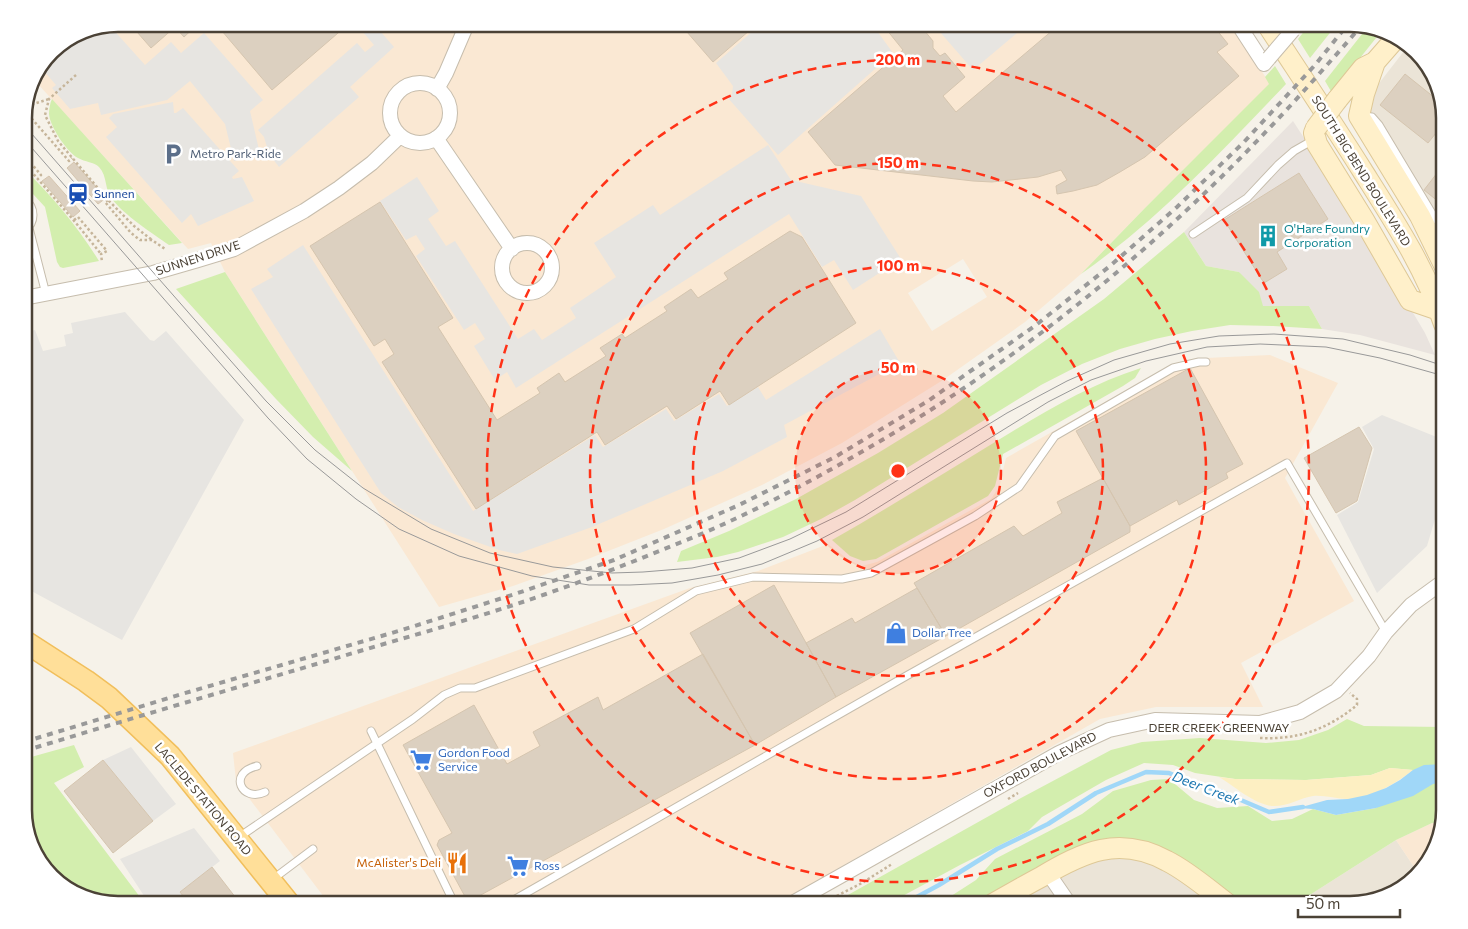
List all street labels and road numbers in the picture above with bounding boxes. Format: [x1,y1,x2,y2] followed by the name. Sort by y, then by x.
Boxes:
[1310,93,1414,248] street label: SOUTH BIG BEND BOULEVARD
[154,237,242,277] street label: SUNNEN DRIVE
[1149,720,1290,734] street label: DEER CREEK GREENWAY
[981,728,1099,800] street label: OXFORD BOULEVARD
[153,739,255,858] street label: LACLEDE STATION ROAD

